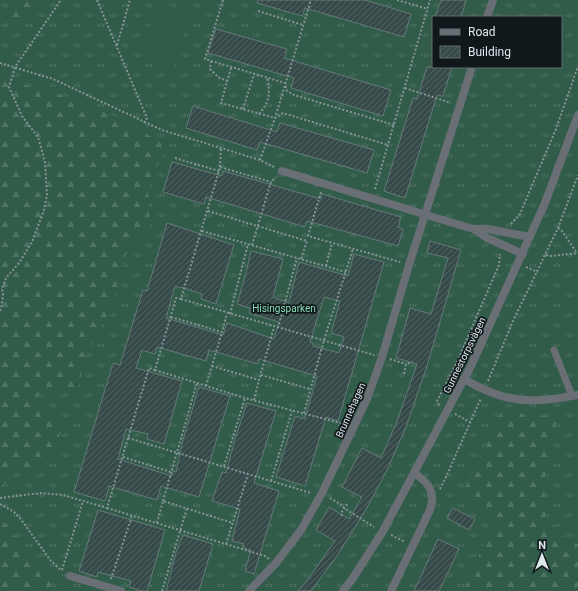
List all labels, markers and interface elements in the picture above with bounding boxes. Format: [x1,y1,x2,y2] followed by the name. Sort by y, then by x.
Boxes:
[432,16,562,68] legend
[468,25,496,39] text: Road
[468,45,511,59] text: Building
[252,303,316,314] park label: Hisingsparken
[441,315,488,395] street label: Gunnestorpsvägen
[333,381,367,439] street label: Brunnehagen
[522,535,562,575] north arrow
[538,539,546,552] text: N

